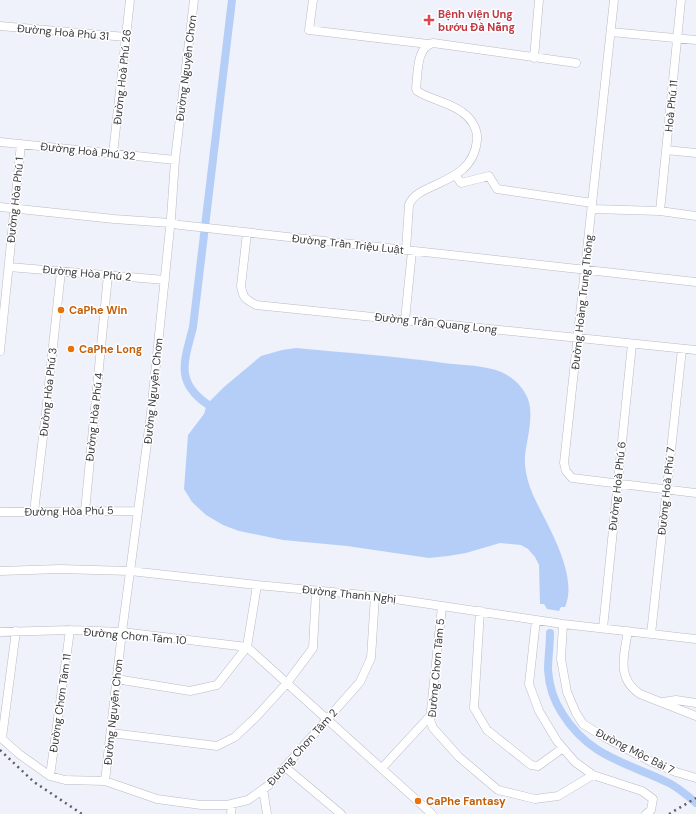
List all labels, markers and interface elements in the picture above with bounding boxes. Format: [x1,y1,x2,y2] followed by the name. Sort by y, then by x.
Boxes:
[438,7,516,34] place label: Bệnh viện Ung bướu Đà Nẵng
[173,14,199,122] street label: Đường Nguyễn Chơn
[423,14,435,26] marker: Bệnh viện Ung bướu Đà Nẵng
[16,21,110,43] street label: Đường Hoà Phú 31
[110,29,134,125] street label: Đường Hoà Phú 26
[661,80,681,132] street label: Hoà Phú 11
[40,139,136,163] street label: Đường Hoà Phú 32
[4,156,26,244] street label: Đường Hòa Phú 1
[291,231,405,257] street label: Đường Trần Triệu Luật
[568,234,596,370] street label: Đường Hoàng Trung Thông
[42,262,132,284] street label: Đường Hòa Phú 2
[69,303,128,317] place label: CaPhe Win
[56,305,66,315] marker: CaPhe Win
[374,310,498,336] street label: Đường Trần Quang Long
[140,337,166,445] street label: Đường Nguyễn Chơn
[79,342,143,356] place label: CaPhe Long
[66,344,76,354] marker: CaPhe Long
[36,347,60,437] street label: Đường Hòa Phú 3
[82,372,106,462] street label: Đường Hòa Phú 4
[605,441,629,531] street label: Đường Hoà Phú 6
[654,446,678,536] street label: Đường Hoà Phú 7
[24,503,114,519] street label: Đường Hòa Phú 5
[301,582,397,606] street label: Đường Thanh Nghị
[425,618,447,718] street label: Đường Chơn Tâm 5
[83,625,187,647] street label: Đường Chơn Tâm 10
[46,653,74,753] street label: Đường Chơn Tâm 11
[100,658,126,766] street label: Đường Nguyễn Chơn
[264,706,340,788] street label: Đường Chơn Tâm 2
[593,725,677,777] street label: Đường Mộc Bài 7
[426,794,506,808] place label: CaPhe Fantasy
[413,796,423,806] marker: CaPhe Fantasy

